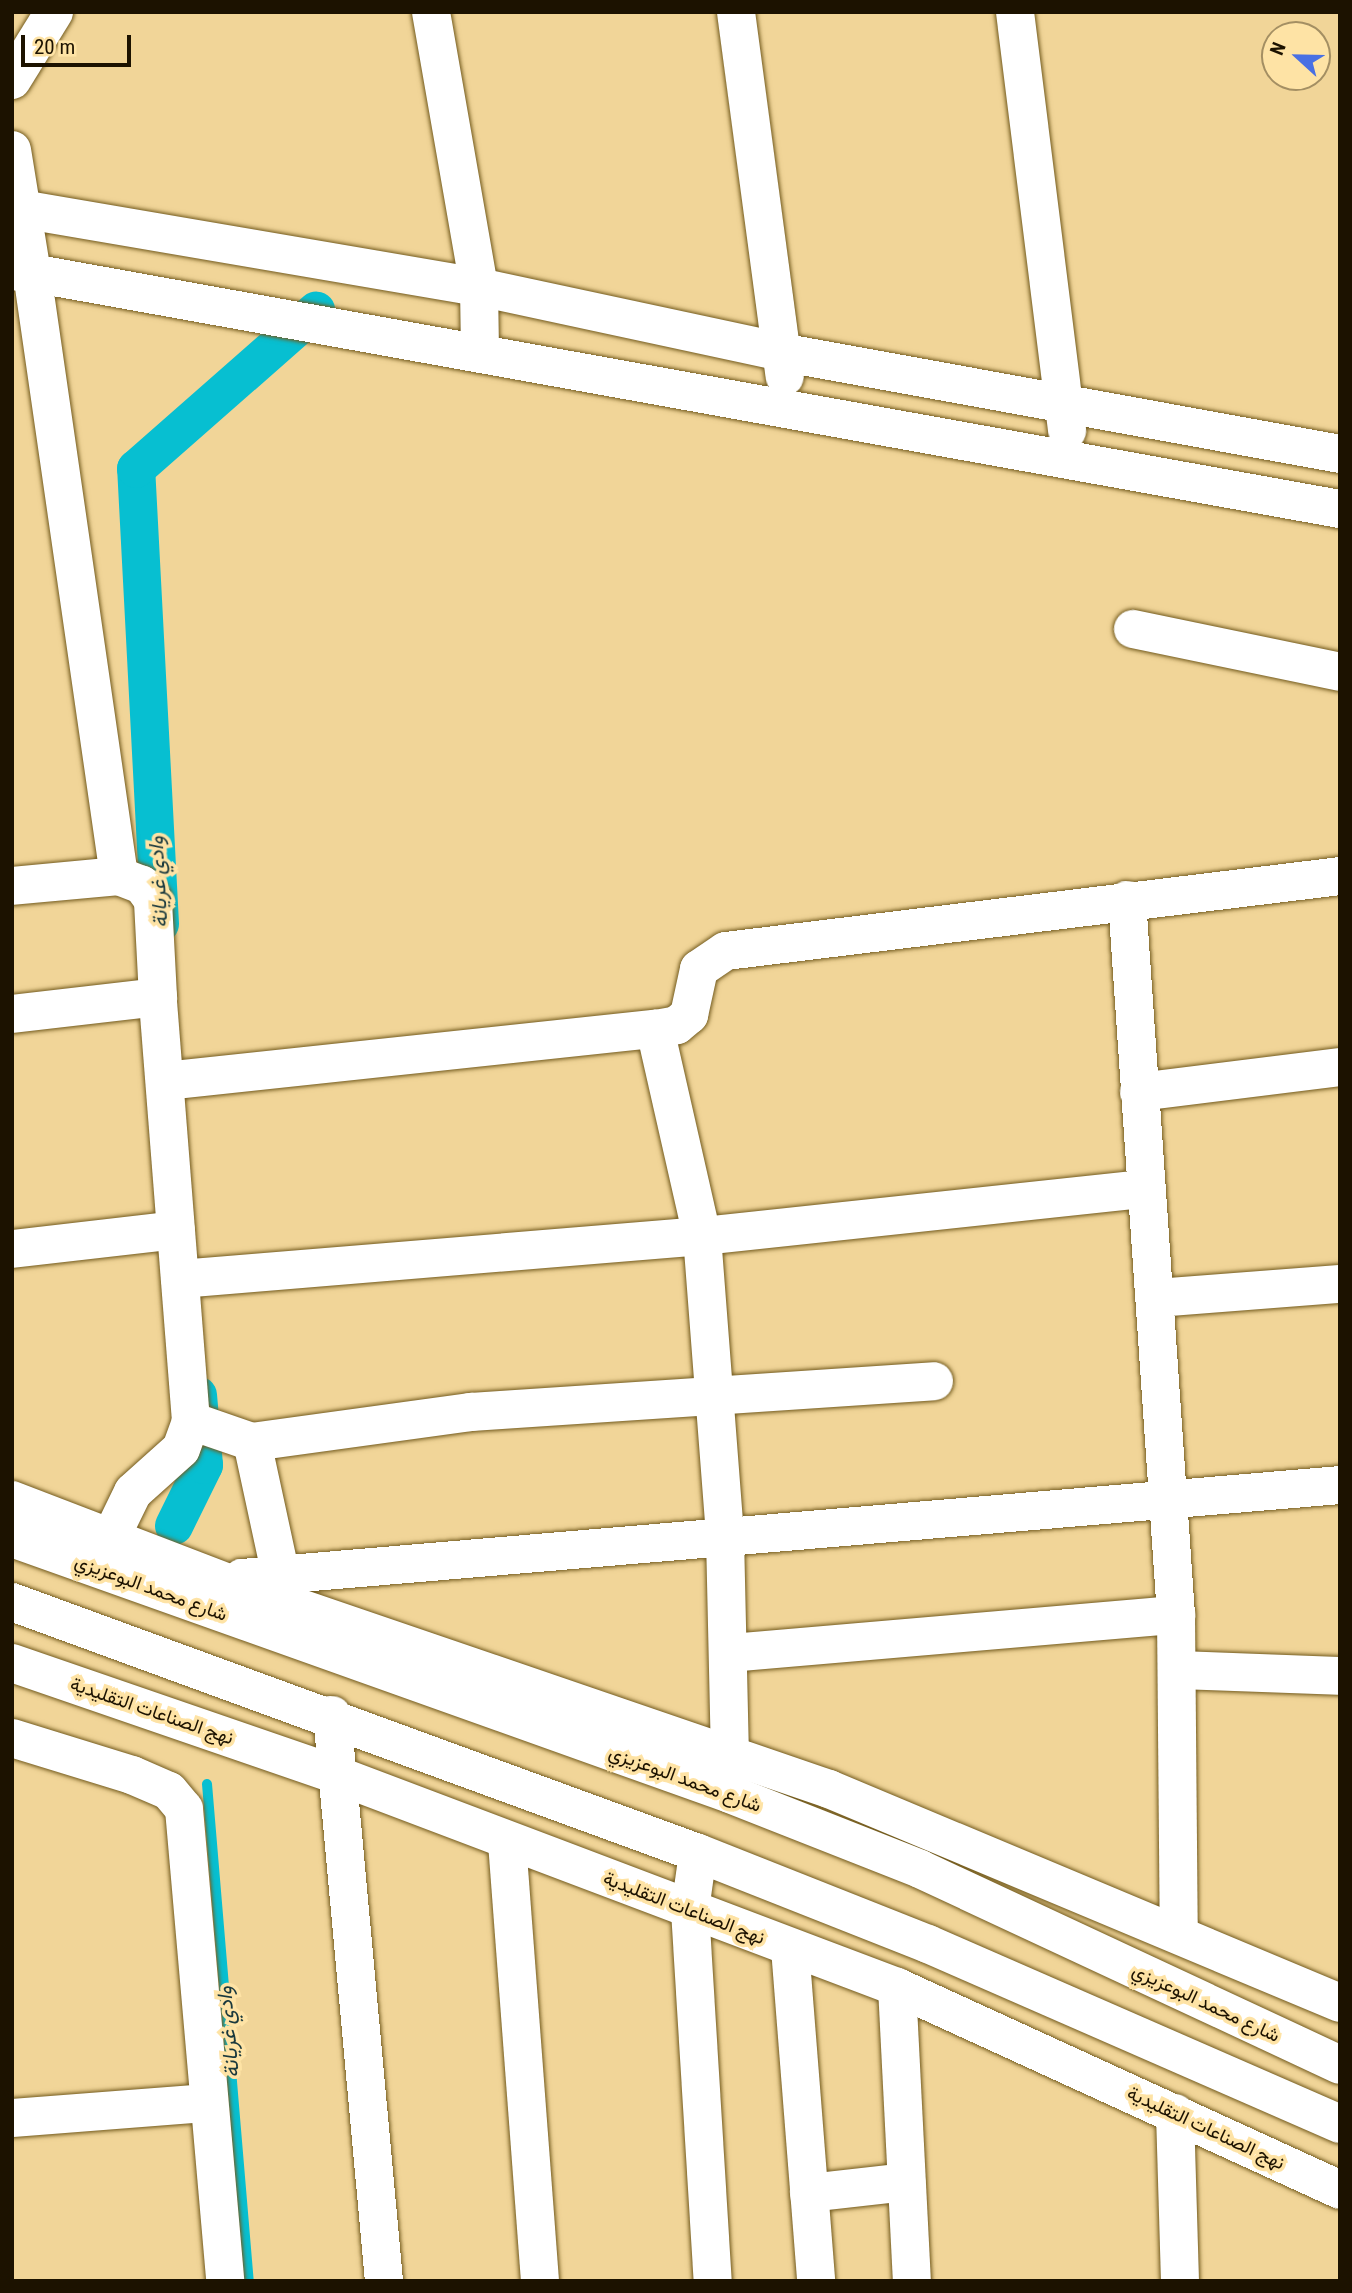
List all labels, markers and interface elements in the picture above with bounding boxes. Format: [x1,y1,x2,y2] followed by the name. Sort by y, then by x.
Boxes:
[24,21,135,65] scale bar
[1261,21,1331,91] north arrow
[34,35,75,59] text: 20 m
[1265,39,1291,58] text: N
[143,835,173,929] water label: وادي غريانة
[72,1550,230,1626] street label: شارع محمد البوعزيزي
[67,1672,237,1750] street label: نهج الصناعات التقليدية
[606,1741,764,1817] street label: شارع محمد البوعزيزي
[600,1867,768,1949] street label: نهج الصناعات التقليدية
[1128,1959,1284,2047] street label: شارع محمد البوعزيزي
[211,1985,245,2079] water label: وادي غريانة
[1124,2081,1288,2175] street label: نهج الصناعات التقليدية

